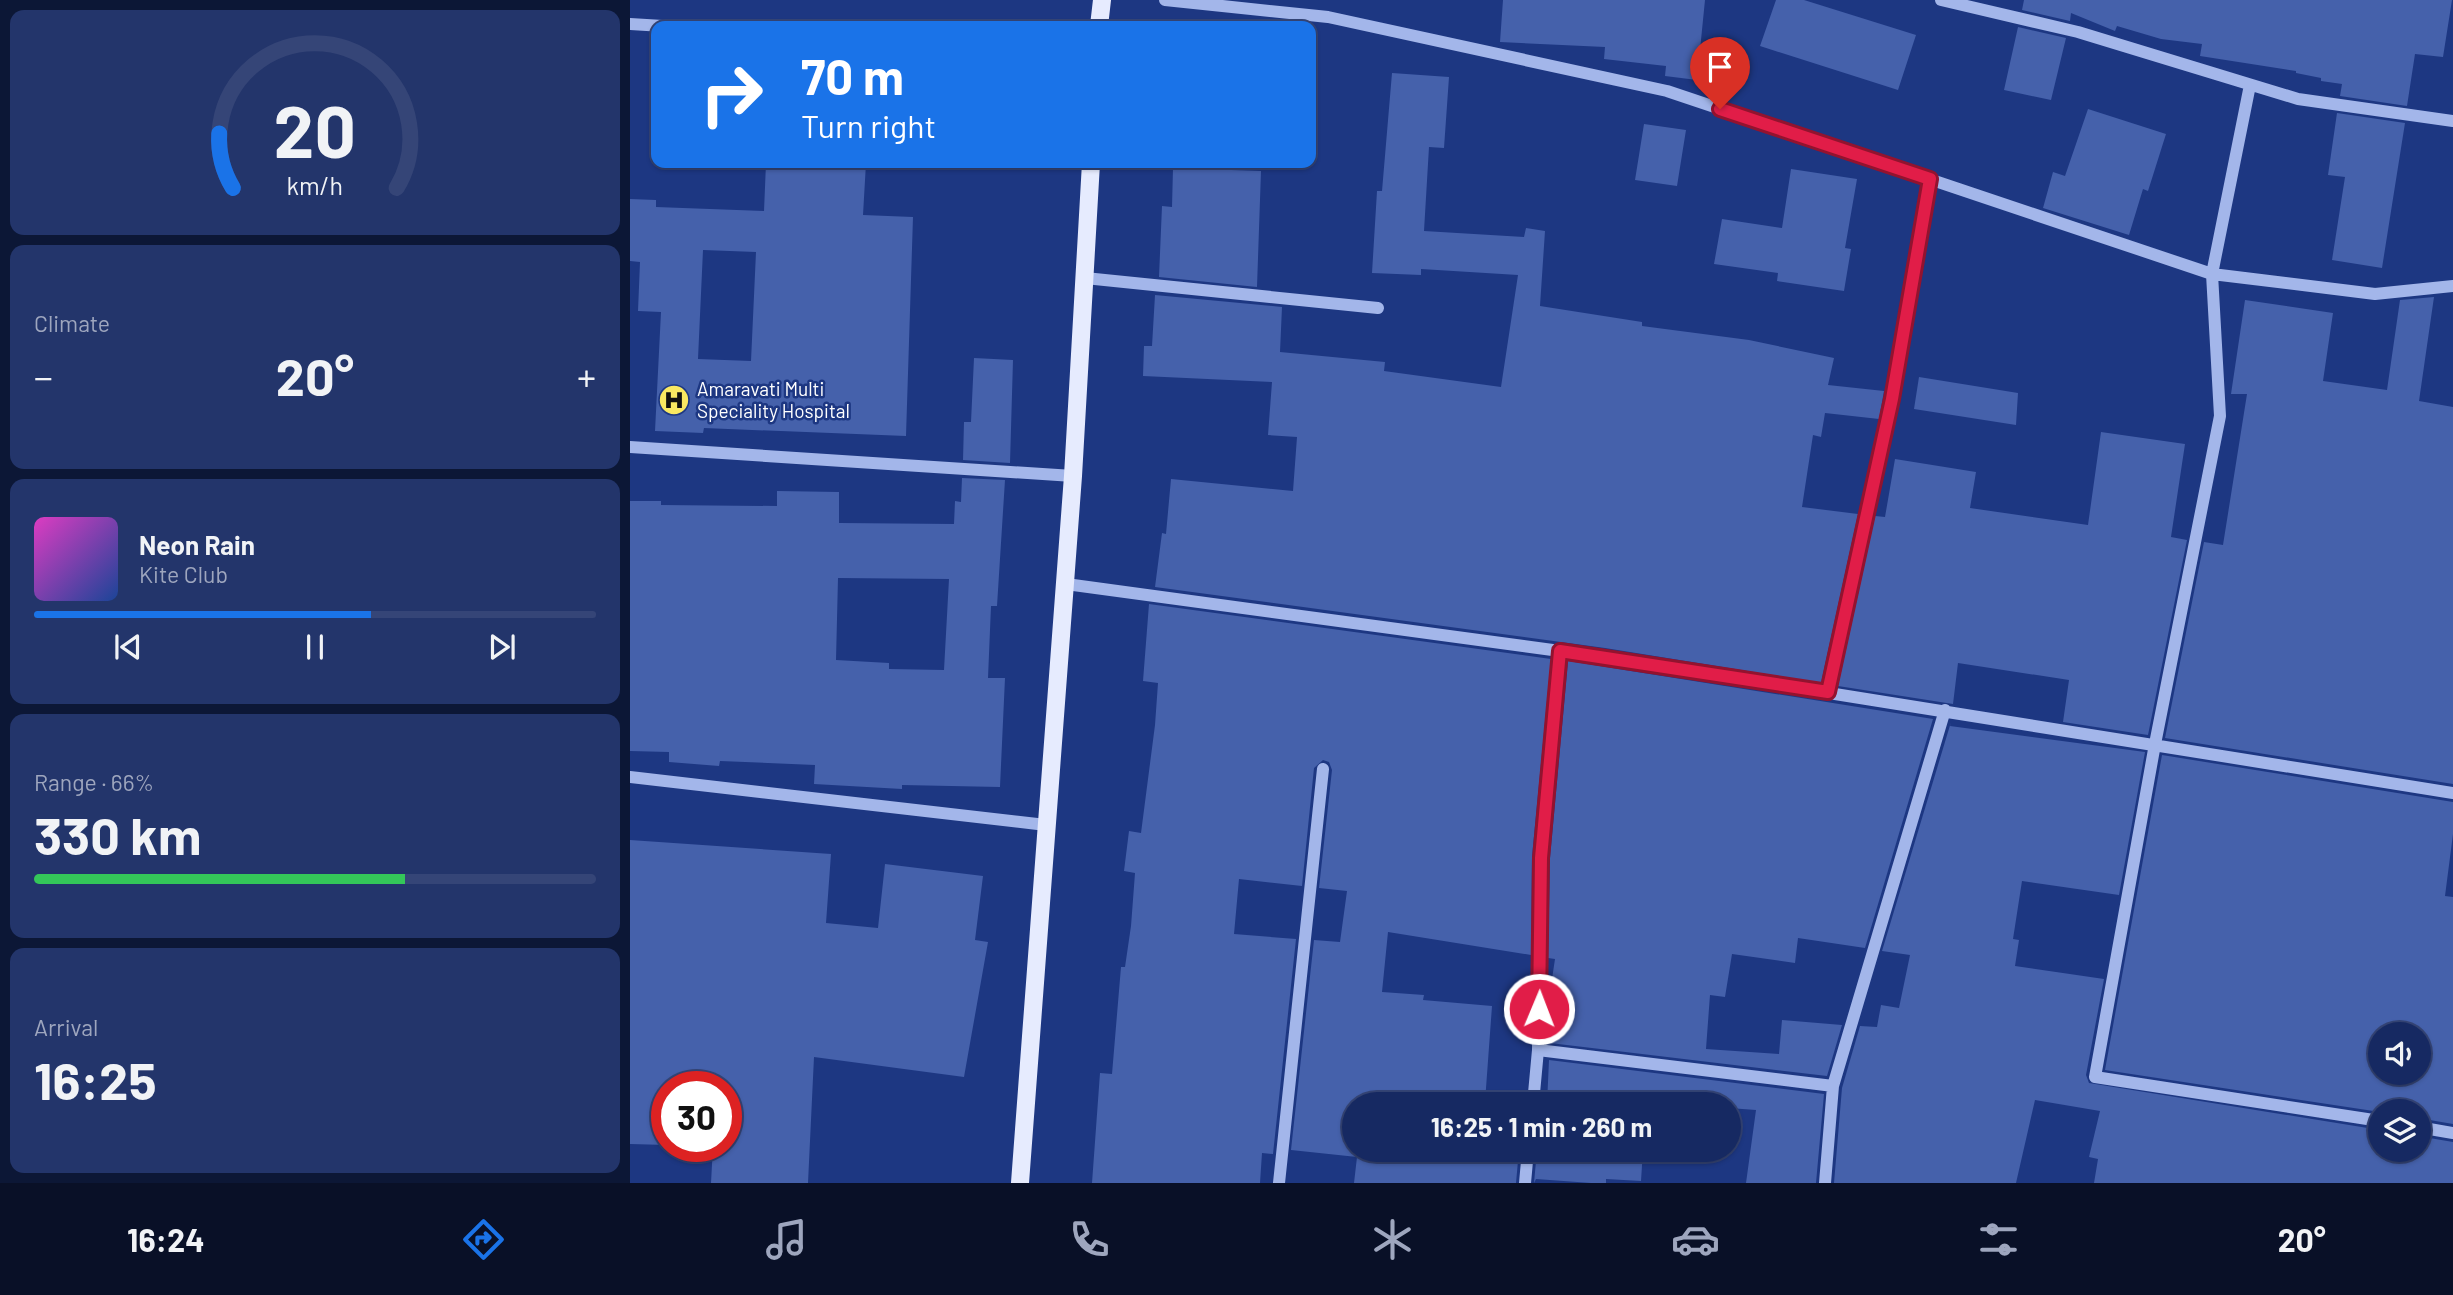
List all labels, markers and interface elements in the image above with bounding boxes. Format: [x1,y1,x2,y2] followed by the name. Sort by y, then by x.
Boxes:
[1690,37,1750,109] pin
[801,46,904,105] text: 70 m
[1701,48,1739,86] icon: arrive
[686,49,777,140] icon: right
[274,86,356,174] text: 20
[801,106,936,144] text: Turn right
[287,170,343,200] text: km/h
[34,309,110,337] text: Climate
[276,344,354,406] text: 20°
[34,353,53,399] text: −
[577,353,596,399] text: +
[697,377,850,422] place label: Amaravati Multi Speciality Hospital
[657,383,691,417] hospital icon: Amaravati Multi Speciality Hospital
[139,529,255,560] text: Neon Rain
[139,560,228,588] text: Kite Club
[109,628,147,666] icon: previous
[296,628,334,666] icon: pause
[483,628,521,666] icon: next
[34,768,154,796] text: Range · 66%
[34,803,201,865] text: 330 km
[1502,972,1576,1046] position arrow
[34,1013,98,1041] text: Arrival
[2368,1022,2431,1162] map controls
[2368,1022,2431,1085] button: sound
[34,1048,156,1110] text: 16:25
[651,1071,742,1162] speed limit sign: 30
[2368,1099,2431,1162] button: layers
[1431,1111,1652,1142] text: 16:25 · 1 min · 260 m
[459,1215,508,1264] icon: directions
[762,1215,811,1264] icon: music
[1065,1215,1114,1264] icon: phone
[1368,1215,1417,1264] icon: climate
[1671,1215,1720,1264] icon: car
[1974,1215,2023,1264] icon: filters
[127,1220,205,1258] text: 16:24
[2278,1220,2326,1258] text: 20°

